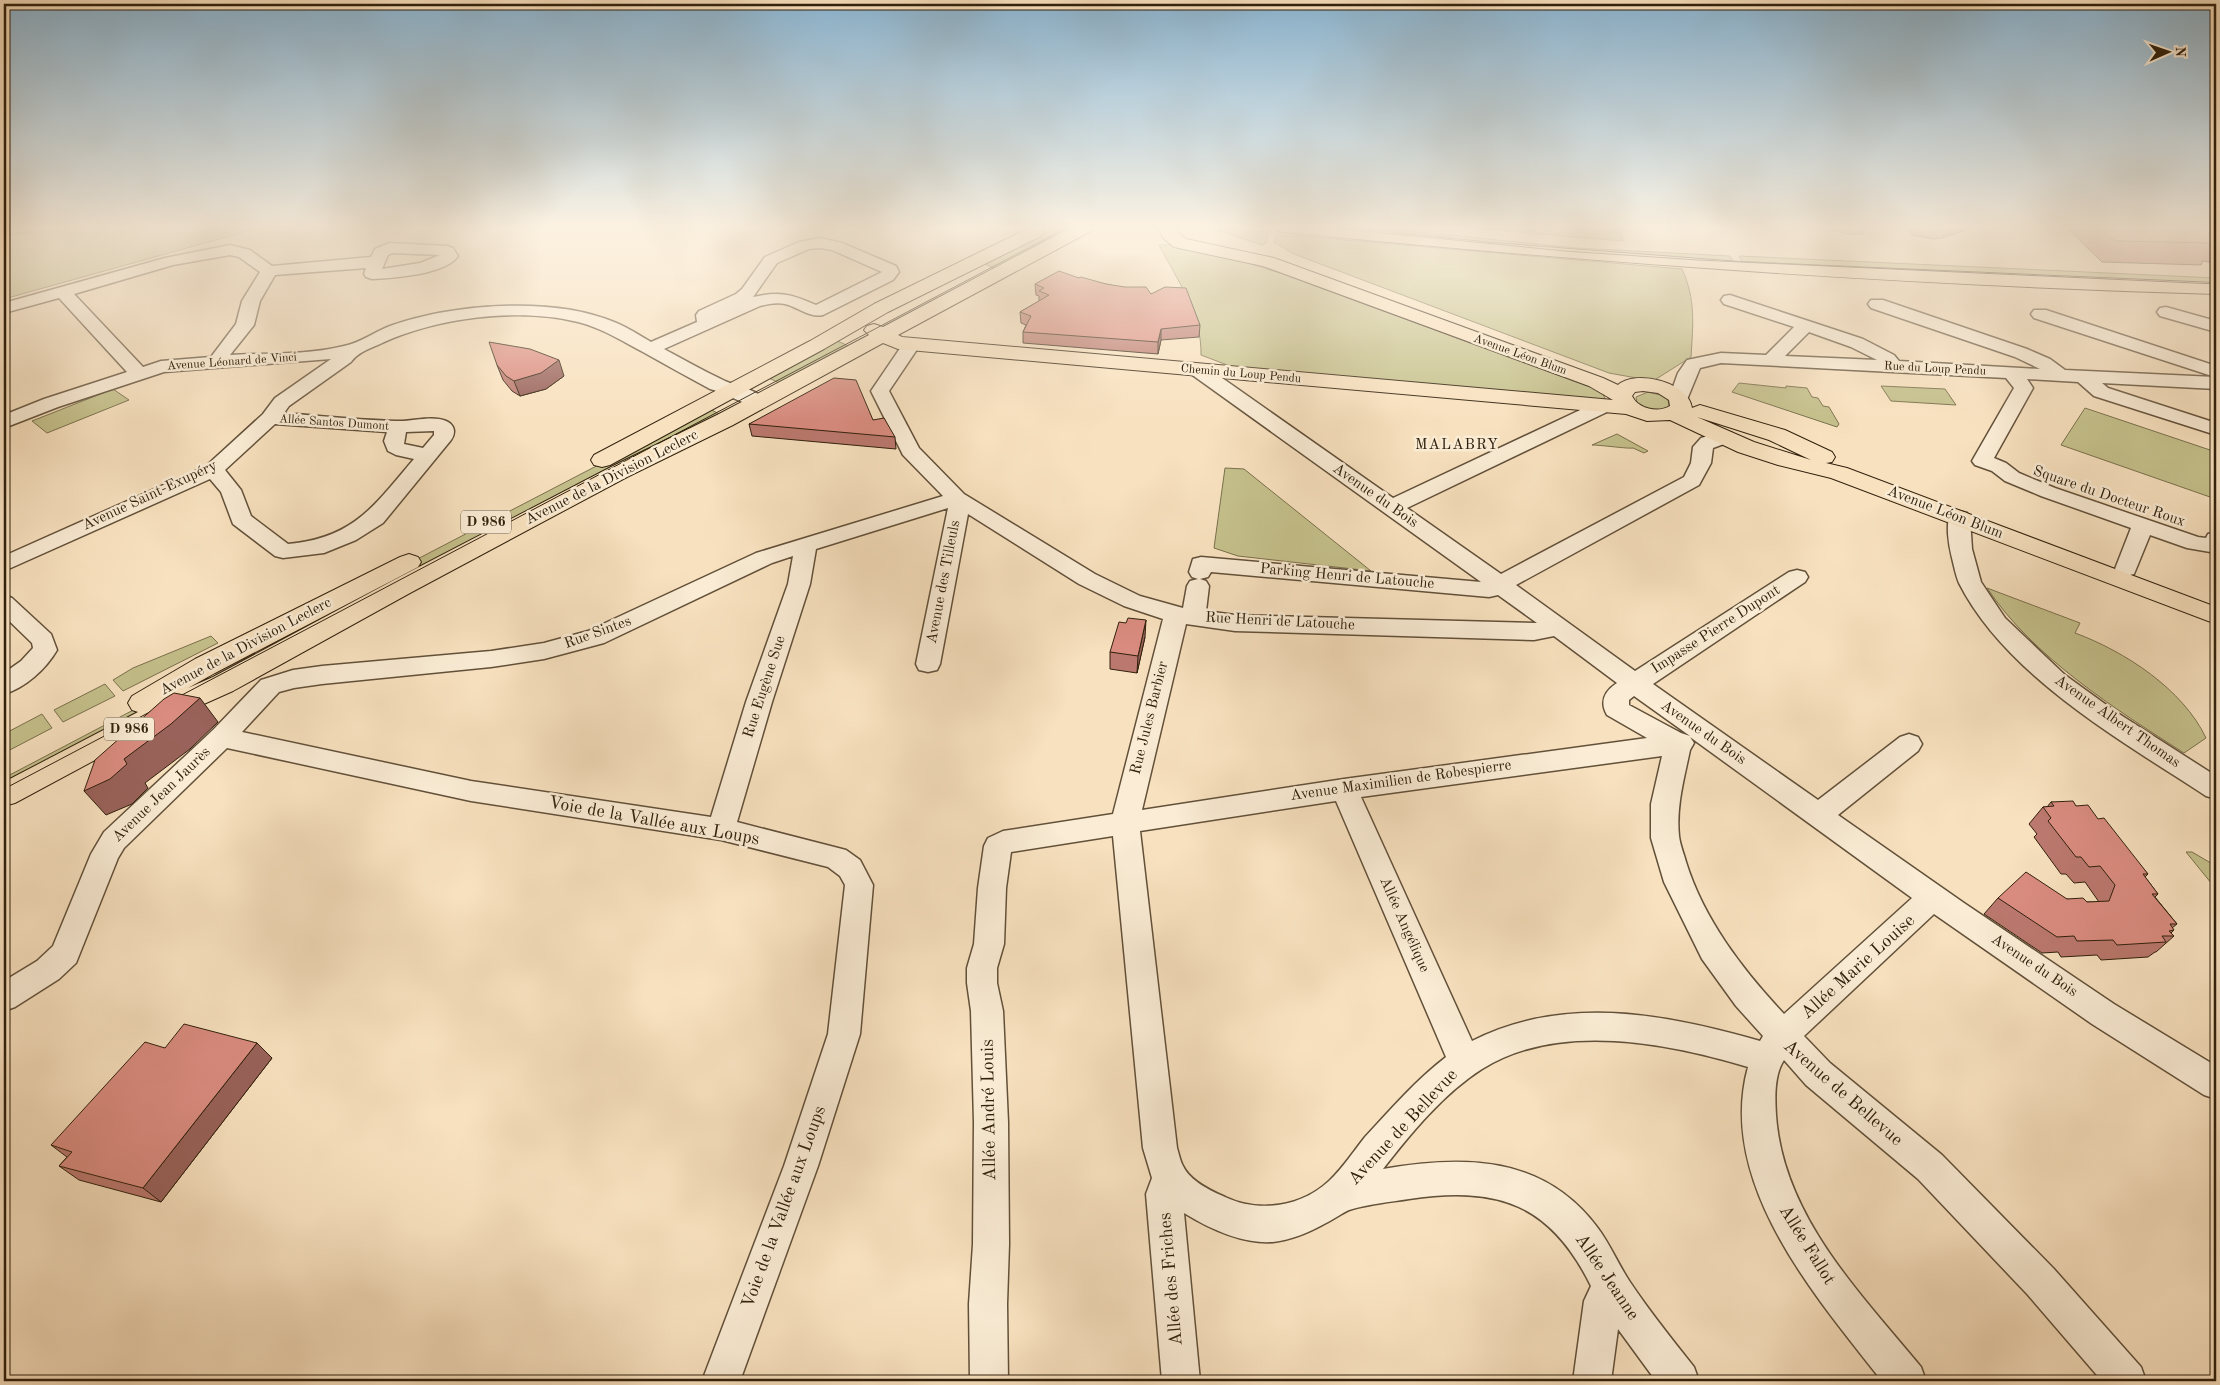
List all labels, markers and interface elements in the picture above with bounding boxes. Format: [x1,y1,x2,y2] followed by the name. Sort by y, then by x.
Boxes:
[2142,28,2192,78] north arrow
[2173,46,2187,57] text: N
[1472,333,1569,378] street label: Avenue Léon Blum
[167,351,297,373] street label: Avenue Léonard de Vinci
[1884,360,1987,378] street label: Rue du Loup Pendu
[1180,363,1302,385] street label: Chemin du Loup Pendu
[278,413,390,433] street label: Allée Santos Dumont
[523,428,701,528] street label: Avenue de la Division Leclerc
[1415,438,1499,453] district label: MALABRY
[80,458,220,534] street label: Avenue Saint-Exupéry
[1330,461,1420,531] street label: Avenue du Bois
[2031,464,2187,530] street label: Square du Docteur Roux
[1885,484,2005,542] street label: Avenue Léon Blum
[461,511,511,534] road number: D 986
[925,519,963,645] street label: Avenue des Tilleuls
[1259,562,1435,592] street label: Parking Henri de Latouche
[1649,583,1783,677] street label: Impasse Pierre Dupont
[158,595,335,699] street label: Avenue de la Division Leclerc
[1205,611,1355,633] street label: Rue Henri de Latouche
[563,614,633,652] street label: Rue Sintes
[741,634,789,740] street label: Rue Eugène Sue
[1129,660,1171,776] street label: Rue Jules Barbier
[2051,673,2183,771] street label: Avenue Albert Thomas
[1658,698,1748,768] street label: Avenue du Bois
[104,718,154,741] road number: D 986
[110,745,214,845] street label: Avenue Jean Jaurès
[1290,758,1513,804] street label: Avenue Maximilien de Robespierre
[547,794,761,848] street label: Voie de la Vallée aux Loups
[1376,875,1432,975] street label: Allée Angélique
[1798,911,1918,1023] street label: Allée Marie Louise
[1988,932,2080,1000] street label: Avenue du Bois
[1780,1037,1906,1149] street label: Avenue de Bellevue
[979,1039,999,1181] street label: Allée André Louis
[1345,1066,1461,1188] street label: Avenue de Bellevue
[739,1103,829,1311] street label: Voie de la Vallée aux Loups
[1776,1202,1838,1288] street label: Allée Fallot
[1156,1211,1186,1346] street label: Allée des Friches
[1572,1231,1642,1323] street label: Allée Jeanne

